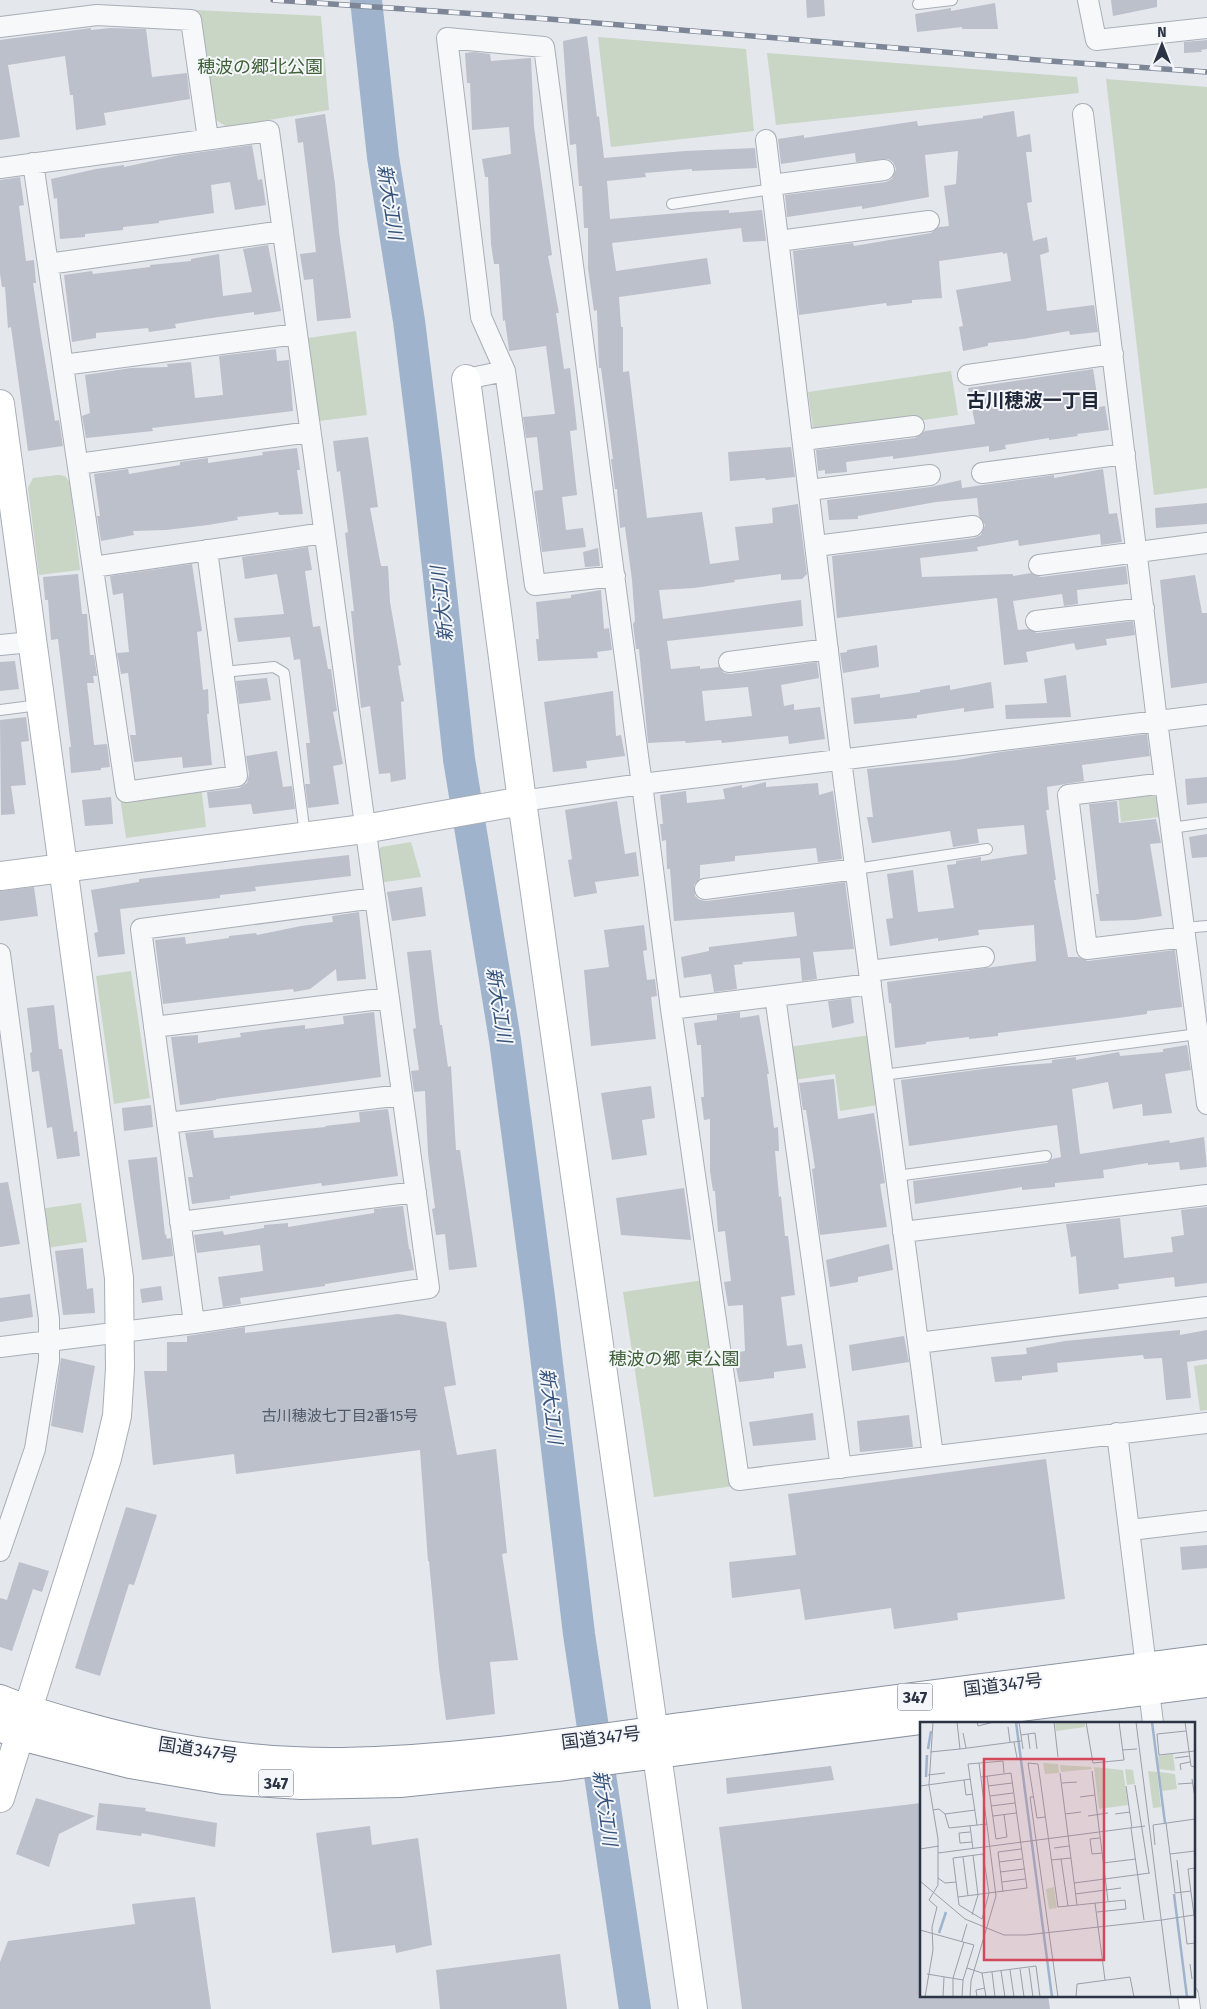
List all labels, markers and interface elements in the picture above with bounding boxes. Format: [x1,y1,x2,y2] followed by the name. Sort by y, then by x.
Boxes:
[1137,20,1187,70] north arrow
[1157,24,1167,41] text: N
[197,56,323,78] park label: 穂波の郷北公園
[373,163,408,243] water label: 新大江川
[966,389,1100,412] district label: 古川穂波一丁目
[426,563,457,643] water label: 新大江川
[482,966,517,1046] water label: 新大江川
[609,1348,739,1370] park label: 穂波の郷 東公園
[535,1367,567,1447] water label: 新大江川
[262,1407,418,1425] house number: 古川穂波七丁目2番15号
[962,1669,1044,1701] street label: 国道347号
[898,1684,932,1710] road number: 347
[560,1722,642,1754] street label: 国道347号
[920,1722,1194,1996] inset map
[157,1733,239,1767] street label: 国道347号
[588,1769,622,1849] water label: 新大江川
[258,1770,294,1796] road number: 347

